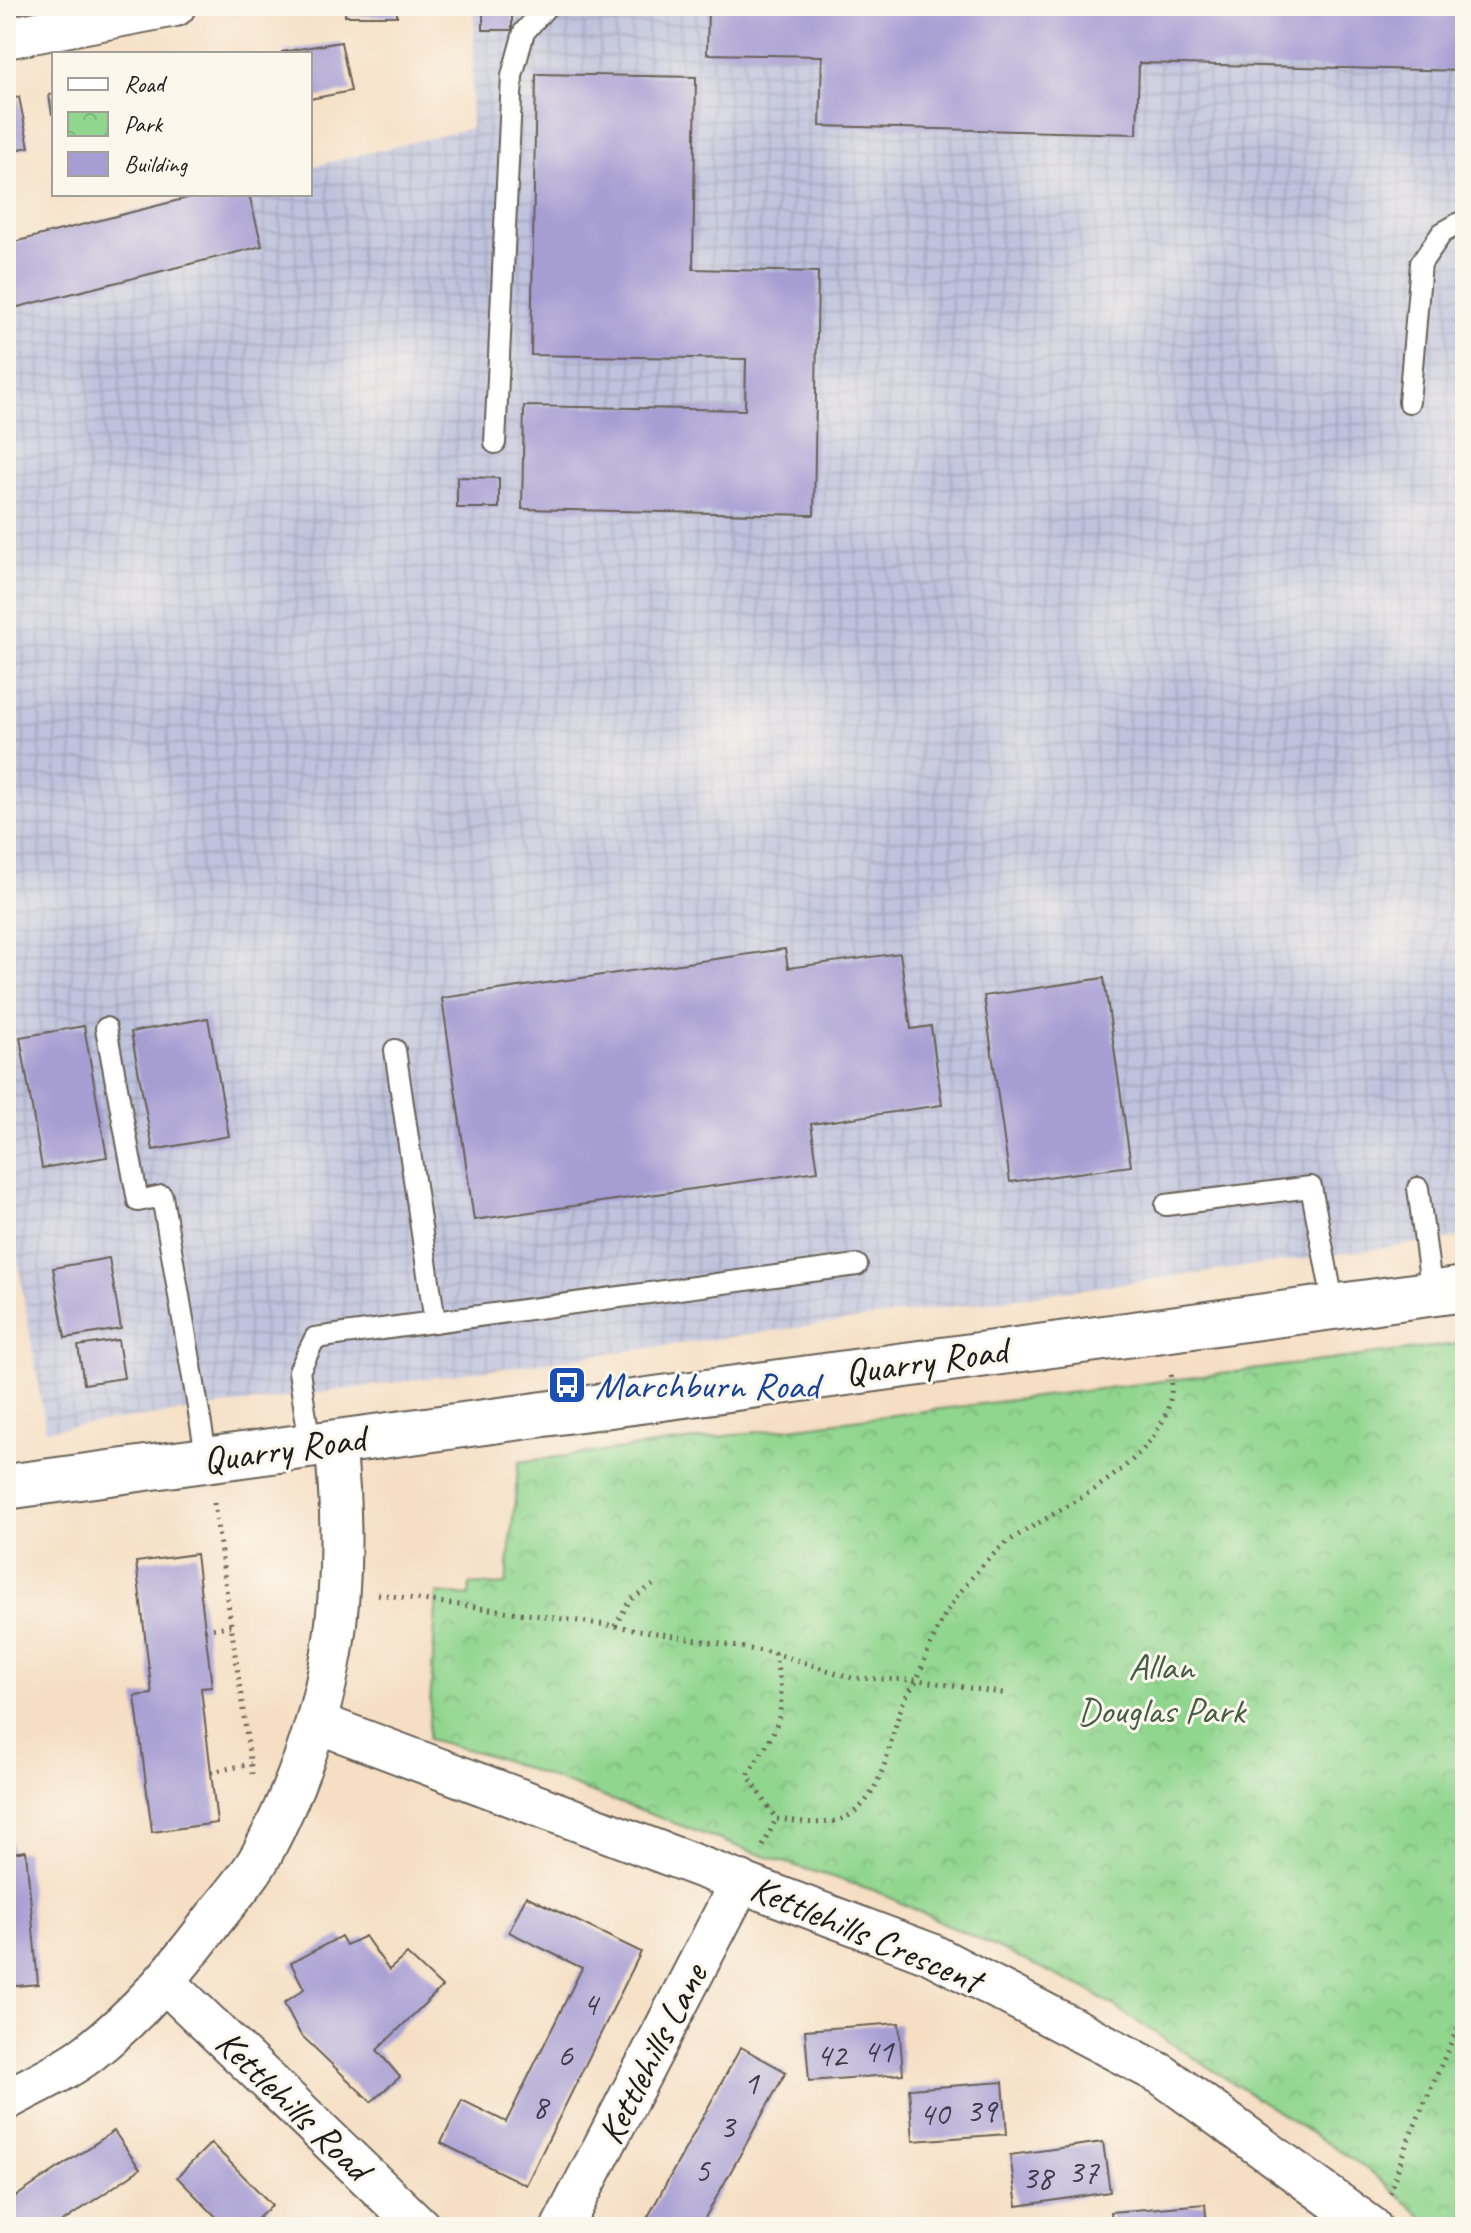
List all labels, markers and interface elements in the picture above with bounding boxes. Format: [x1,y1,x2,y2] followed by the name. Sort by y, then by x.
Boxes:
[52,52,312,196] legend
[124,69,168,99] text: Road
[124,109,164,139] text: Park
[124,149,189,179] text: Building
[842,1326,1016,1396] street label: Quarry Road
[595,1362,825,1409] place label: Marchburn Road
[546,1364,588,1406] bus stop icon: Marchburn Road
[200,1414,374,1484] street label: Quarry Road
[1077,1643,1247,1734] park label: Allan Douglas Park
[744,1864,993,2006] street label: Kettlehills Crescent
[587,1954,719,2152] street label: Kettlehills Lane
[582,1982,601,2025] house number: 4
[206,2020,385,2195] street label: Kettlehills Road
[863,2029,895,2072] house number: 41
[557,2033,574,2076] house number: 6
[816,2033,849,2076] house number: 42
[743,2061,760,2104] house number: 1
[532,2085,551,2128] house number: 8
[966,2089,999,2132] house number: 39
[919,2092,952,2135] house number: 40
[719,2105,737,2148] house number: 3
[694,2149,711,2192] house number: 5
[1068,2150,1100,2193] house number: 37
[1022,2156,1056,2199] house number: 38

